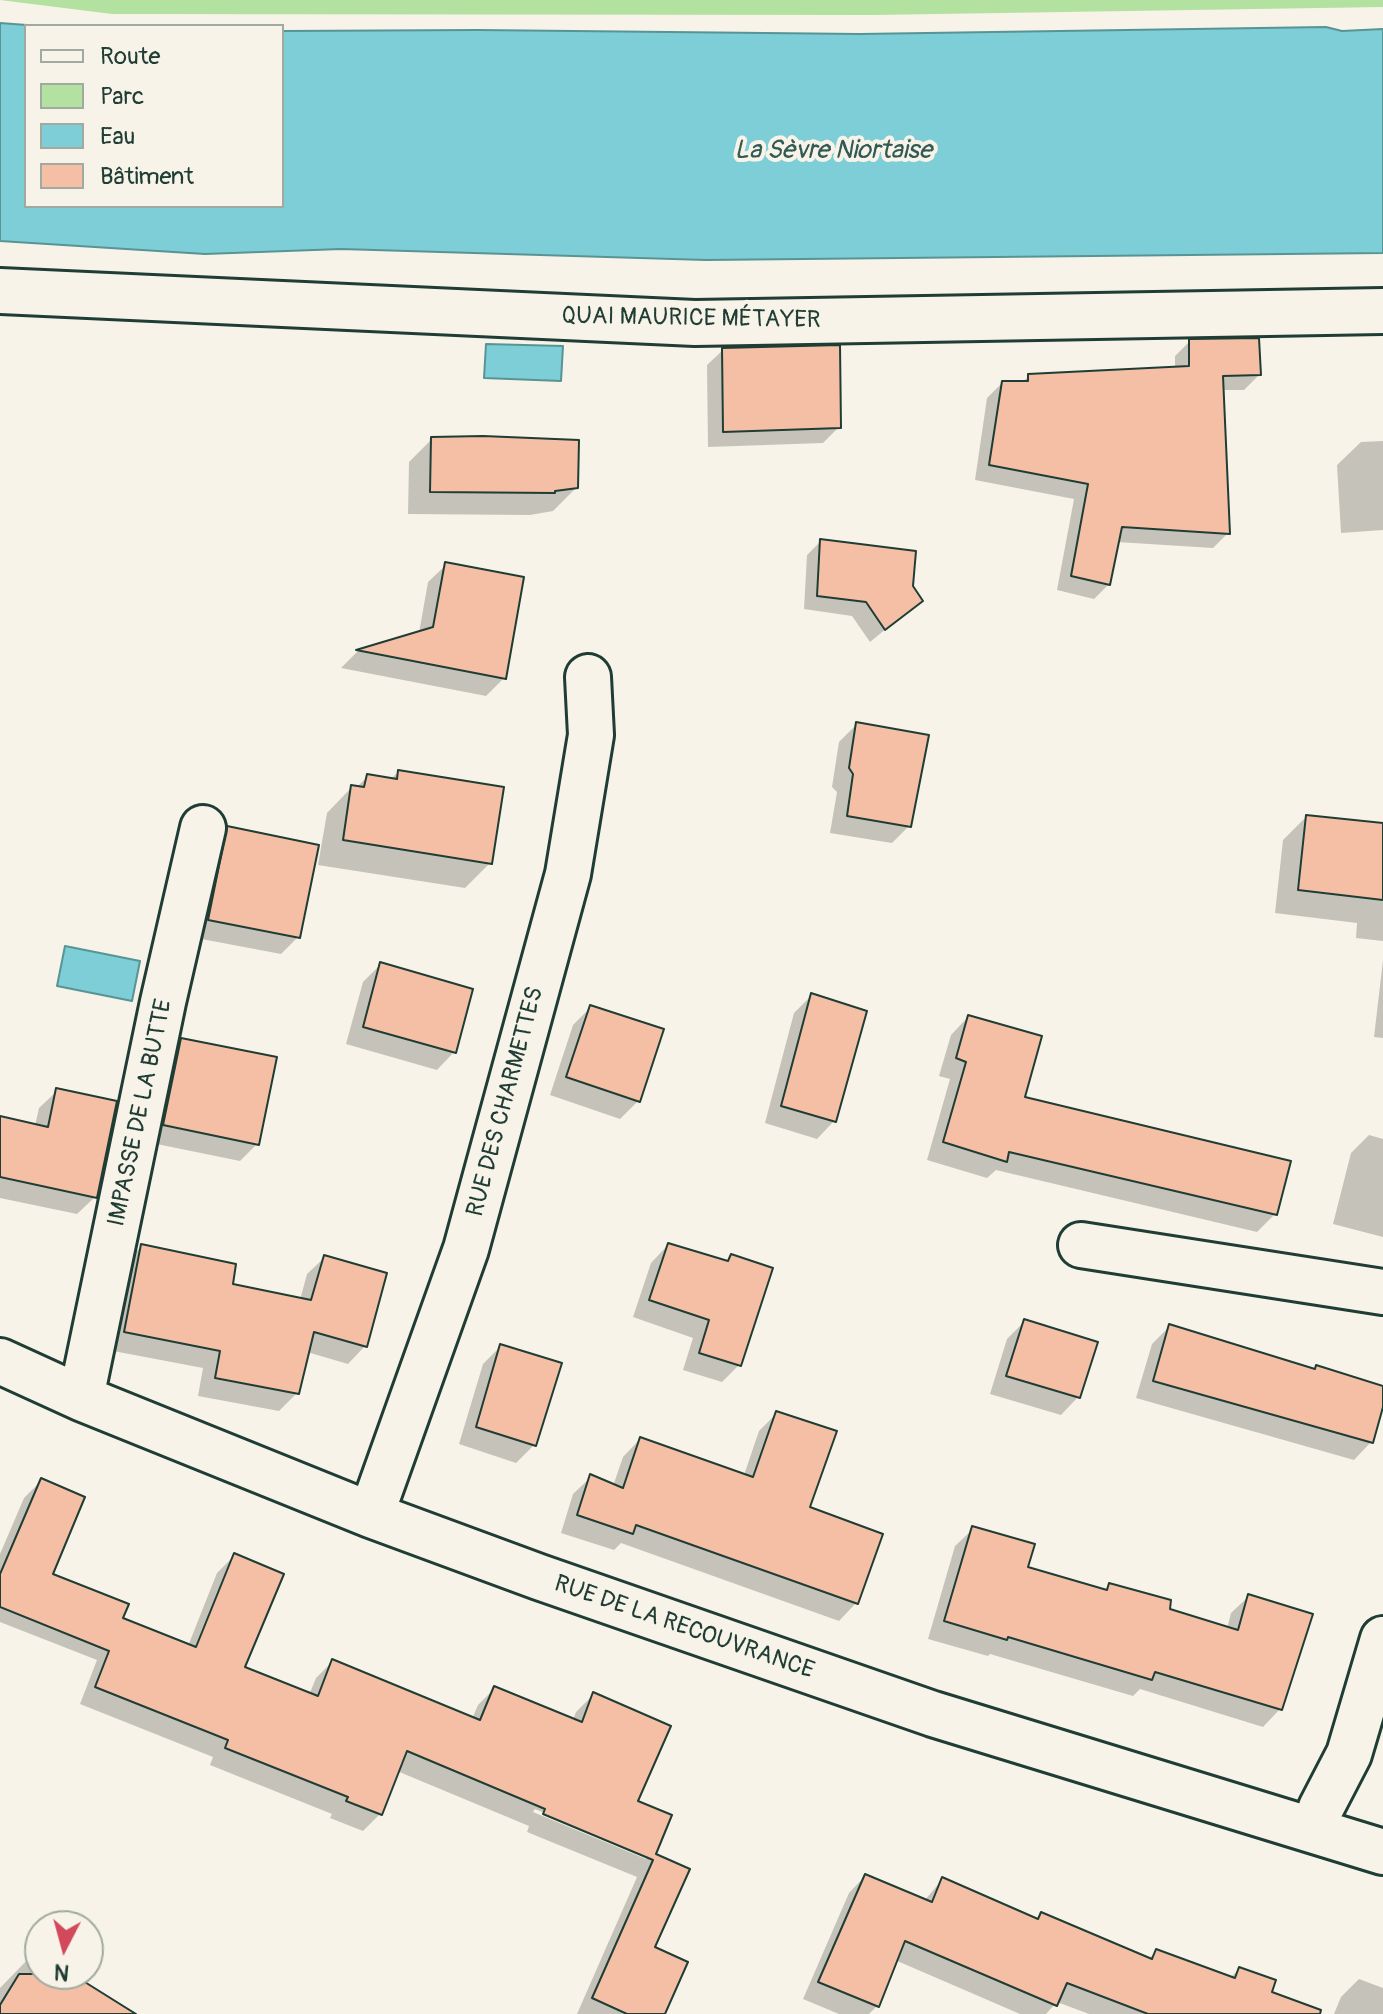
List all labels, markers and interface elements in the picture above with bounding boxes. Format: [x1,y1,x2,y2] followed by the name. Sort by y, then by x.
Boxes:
[24,24,284,208] legend
[100,42,160,71] text: Route
[100,82,144,111] text: Parc
[100,122,135,151] text: Eau
[734,135,932,167] water label: La Sèvre Niortaise
[100,162,194,191] text: Bâtiment
[561,302,821,336] street label: QUAI MAURICE MÉTAYER
[461,984,551,1220] street label: RUE DES CHARMETTES
[103,997,179,1229] street label: IMPASSE DE LA BUTTE
[550,1570,818,1686] street label: RUE DE LA RECOUVRANCE
[24,1910,104,1990] north arrow
[53,1957,71,1987] text: N

